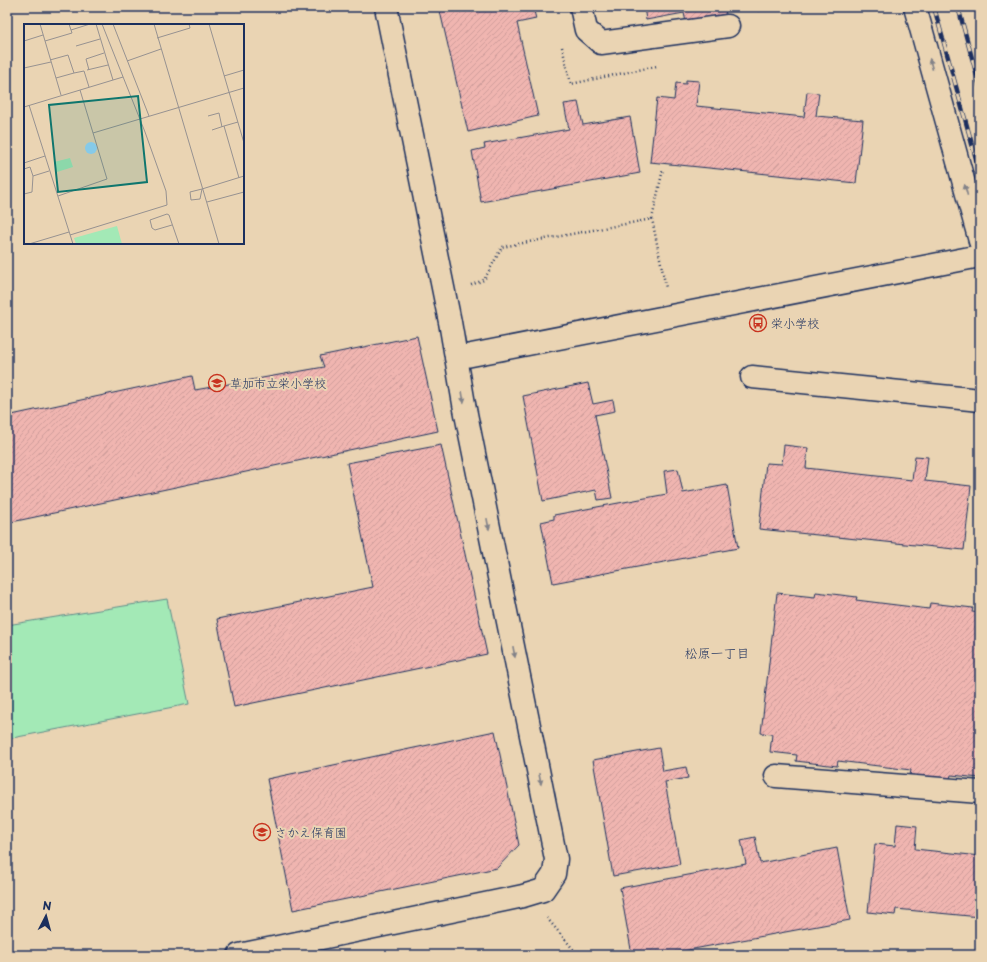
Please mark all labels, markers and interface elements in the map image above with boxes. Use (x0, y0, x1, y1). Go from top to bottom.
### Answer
inset map (24, 24, 244, 244)
one-way arrow (928, 58, 934, 70)
one-way arrow (963, 183, 969, 195)
bus stop icon: 栄小学校 (748, 313, 768, 333)
place label: 栄小学校 (771, 314, 819, 332)
school or university icon: 草加市立栄小学校 (207, 373, 227, 393)
place label: 草加市立栄小学校 (230, 374, 326, 392)
one-way arrow (460, 391, 466, 403)
one-way arrow (486, 518, 492, 530)
district label: 松原一丁目 (684, 643, 750, 662)
one-way arrow (511, 645, 517, 658)
one-way arrow (537, 773, 543, 785)
school or university icon: さかえ保育園 (252, 822, 272, 842)
place label: さかえ保育園 (275, 823, 347, 841)
north arrow (26, 896, 66, 936)
text: N (42, 897, 53, 914)

